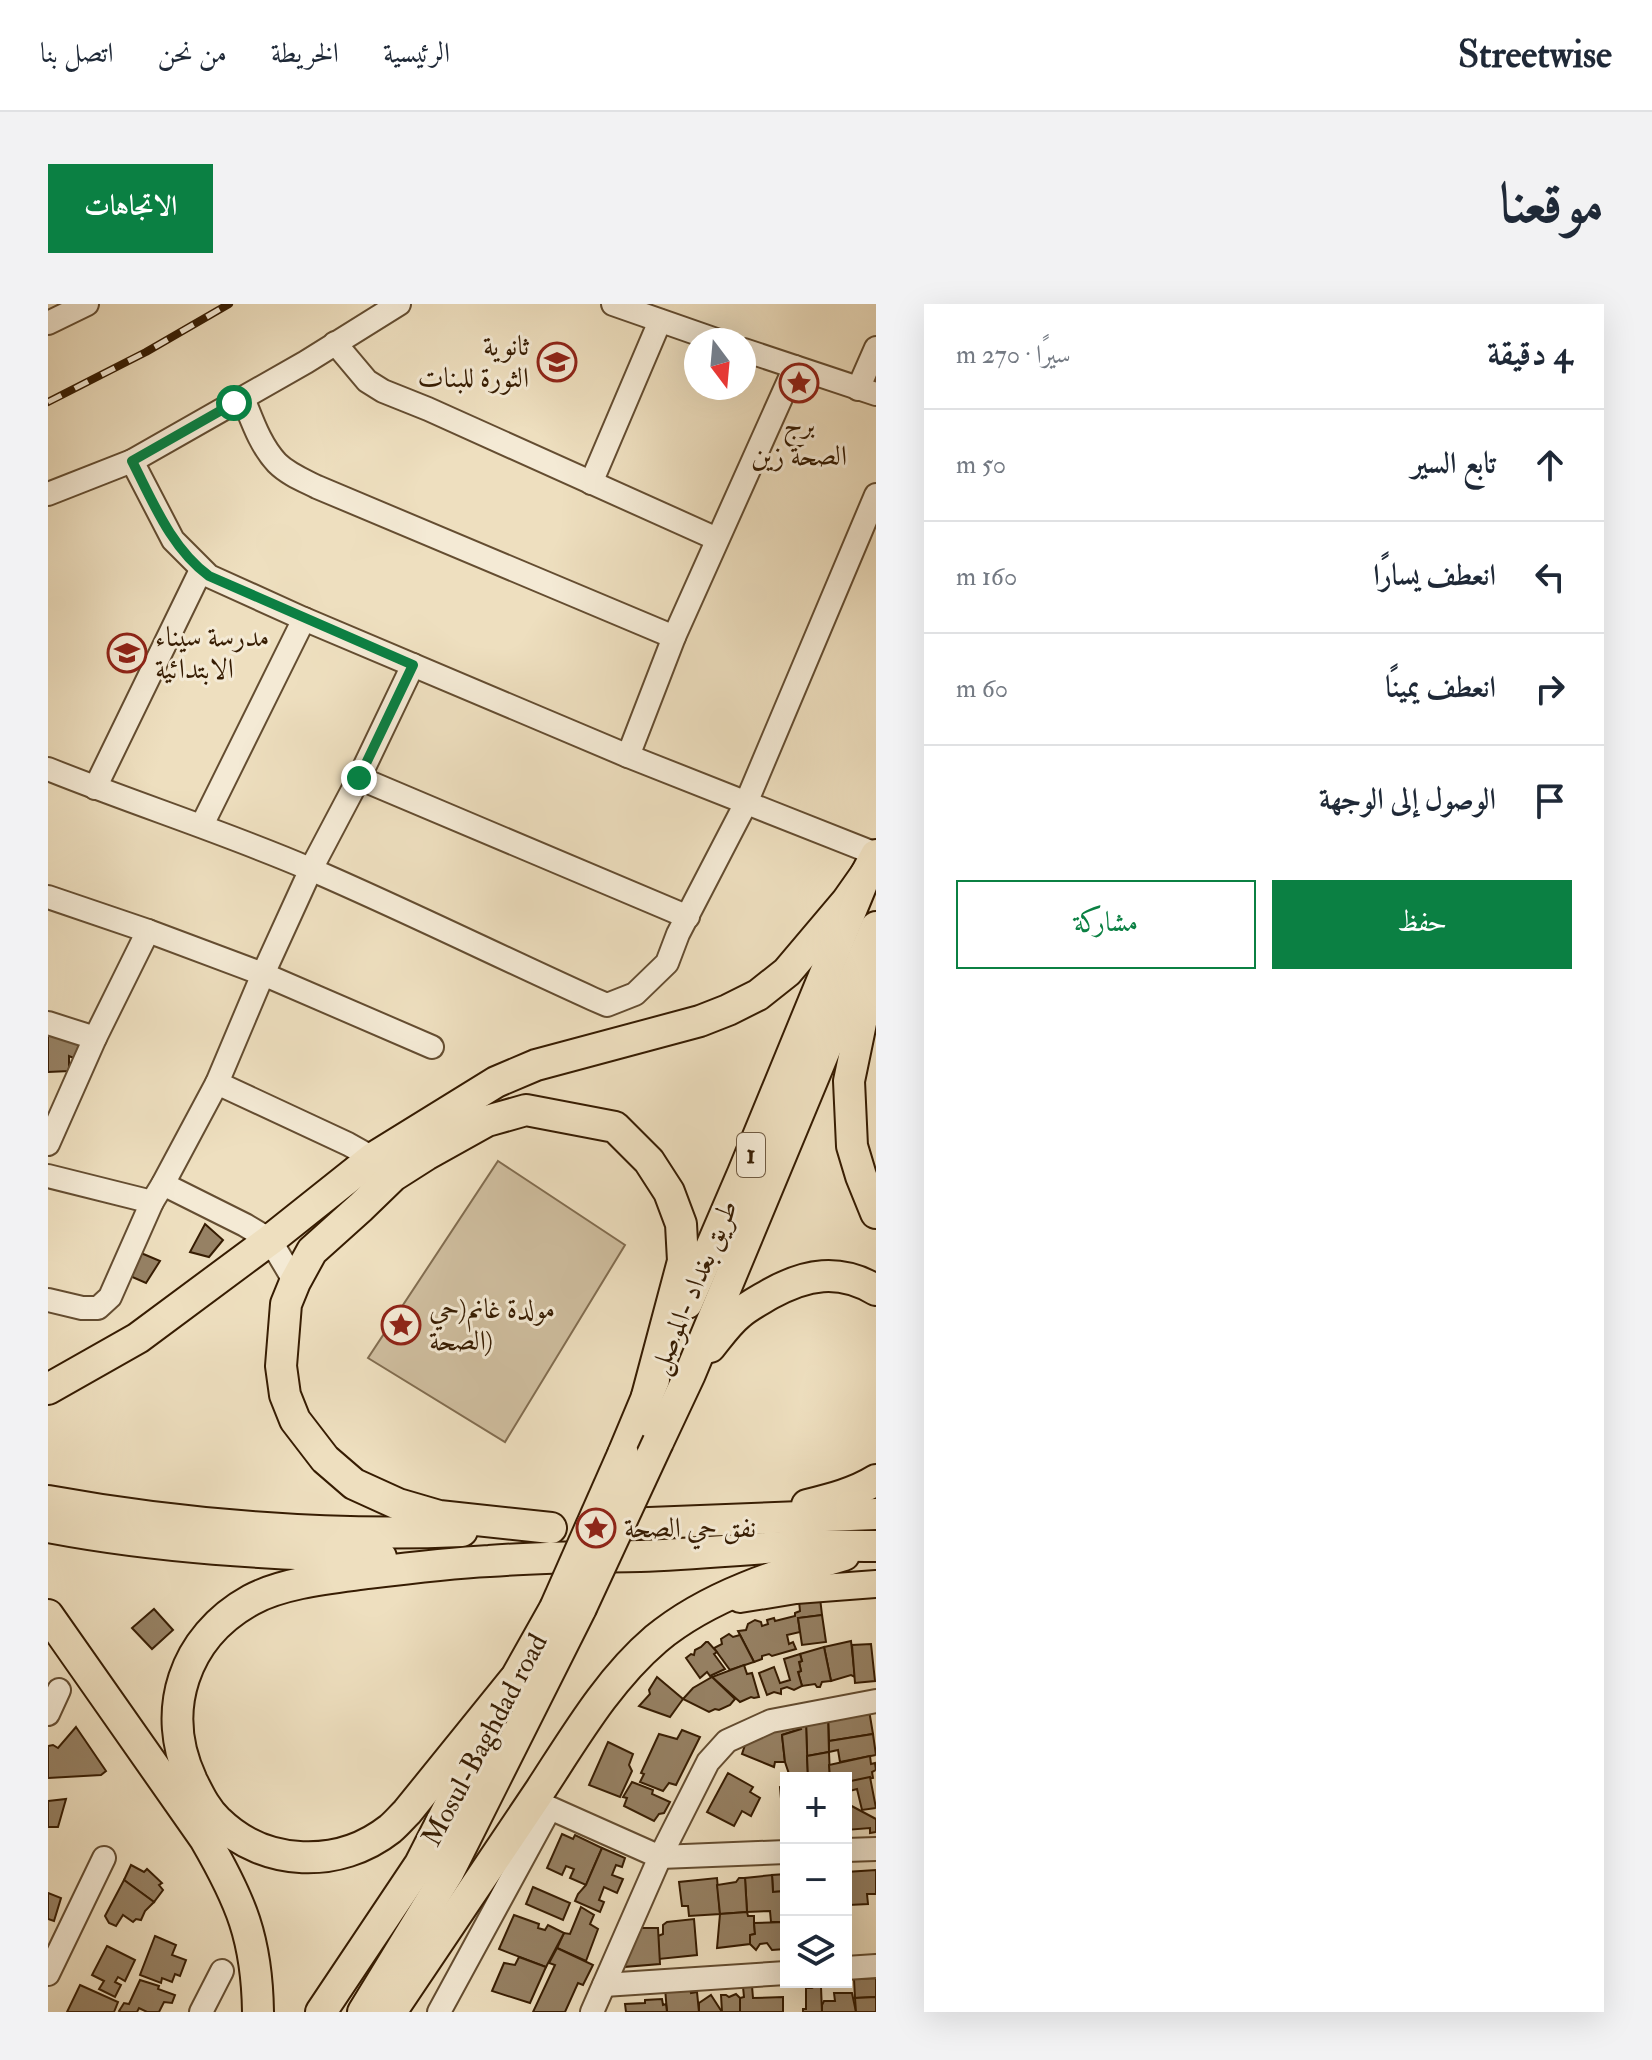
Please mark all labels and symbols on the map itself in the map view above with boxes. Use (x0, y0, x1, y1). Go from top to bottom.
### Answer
north arrow (684, 328, 756, 400)
place label: ثانوية الثورة للبنات (418, 329, 530, 396)
school or university icon: ثانوية الثورة للبنات (536, 341, 578, 383)
place icon: برج الصحة زين (778, 362, 820, 404)
route start (216, 385, 252, 421)
place label: برج الصحة زين (751, 407, 847, 474)
place label: مدرسة سيناء الابتدائية (155, 620, 269, 687)
school or university icon: مدرسة سيناء الابتدائية (106, 632, 148, 674)
route end (341, 760, 377, 796)
road number: 1 (737, 1133, 765, 1177)
street label: طريق بغداد -الموصل (642, 1195, 747, 1380)
place label: مولدة غانم(حي الصحة) (429, 1292, 555, 1359)
place icon: مولدة غانم(حي الصحة) (380, 1304, 422, 1346)
place icon: نفق حي الصحة (575, 1507, 617, 1549)
place label: نفق حي الصحة (624, 1511, 756, 1550)
street label: Mosul-Baghdad road (414, 1628, 556, 1852)

